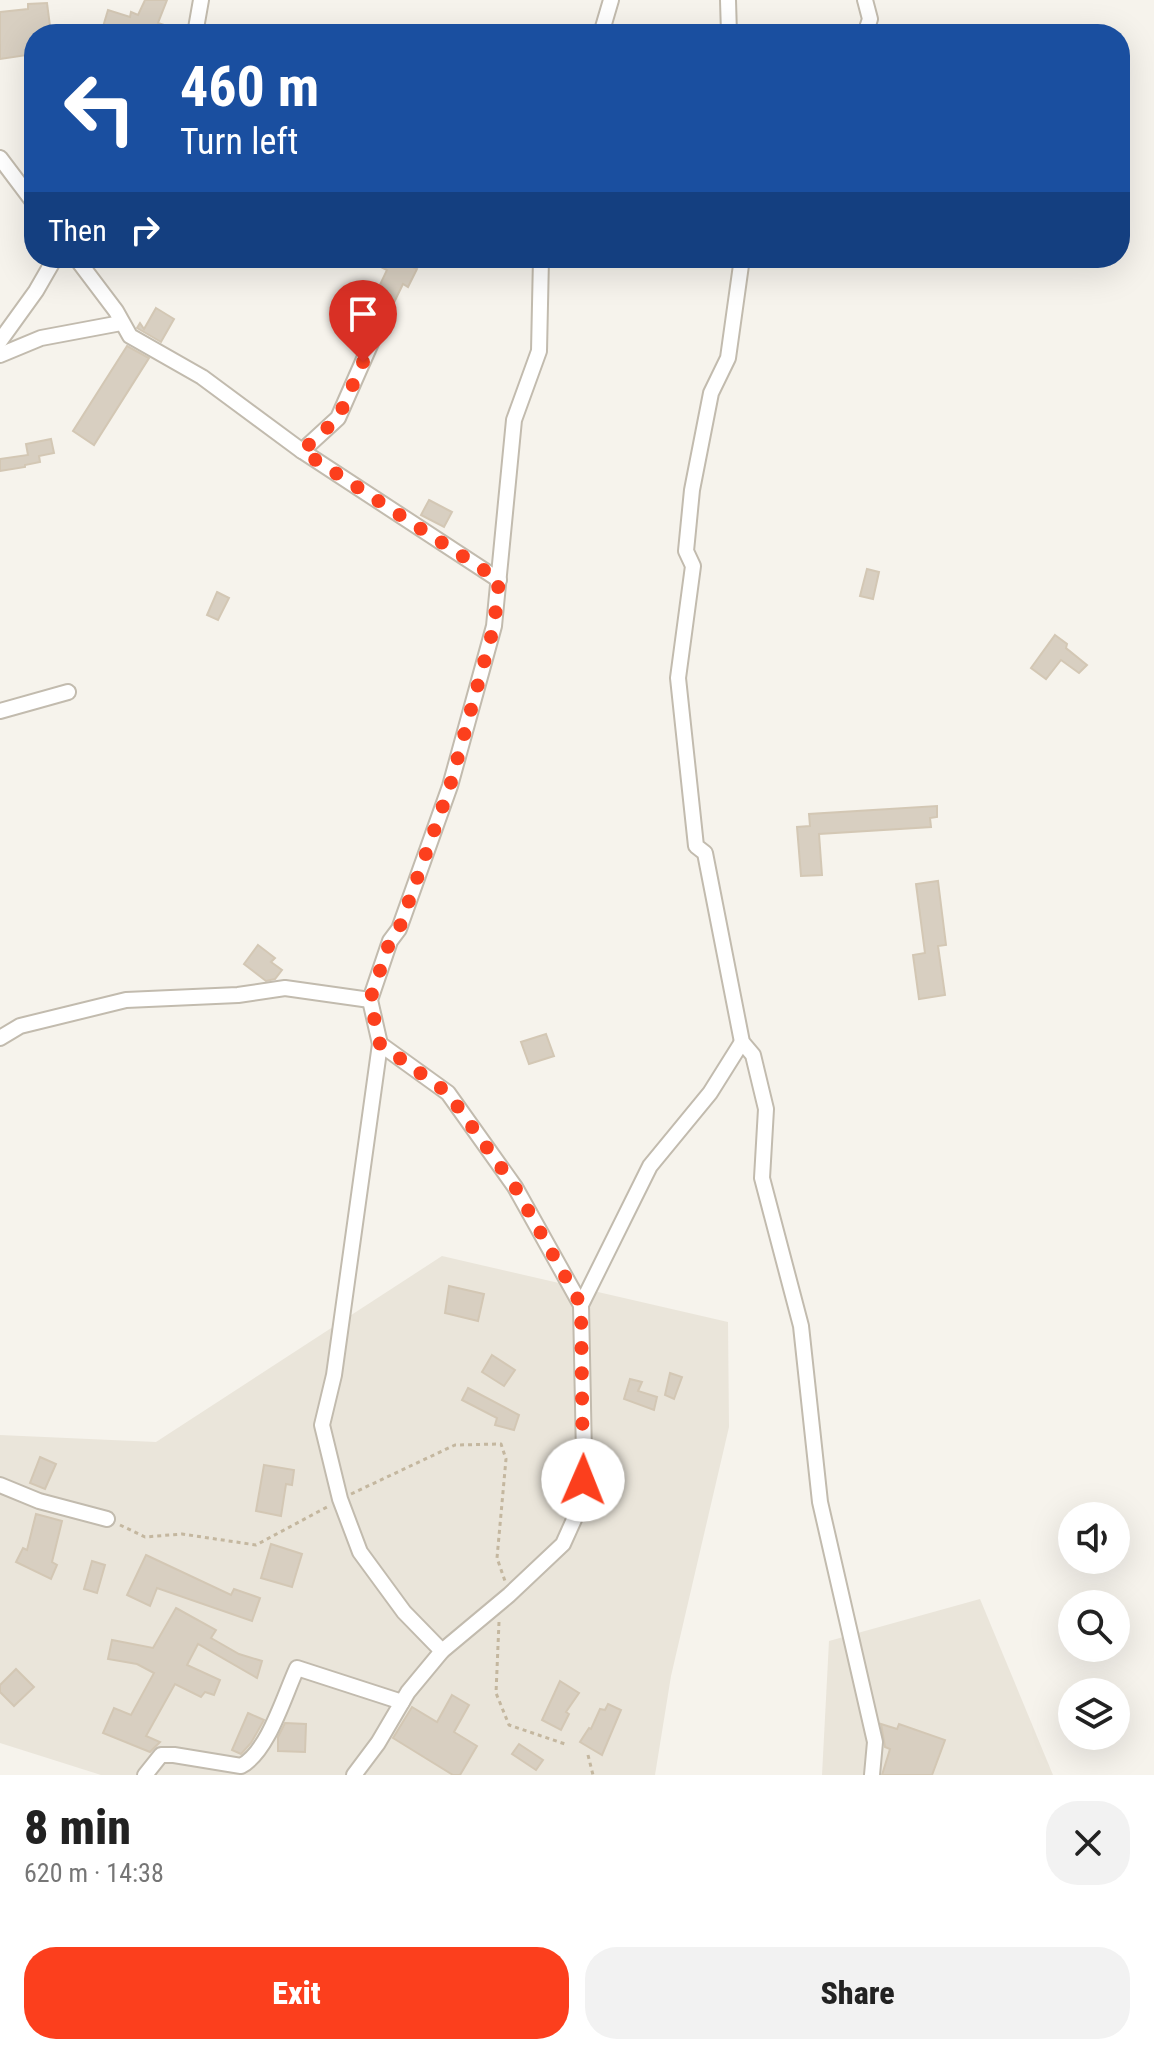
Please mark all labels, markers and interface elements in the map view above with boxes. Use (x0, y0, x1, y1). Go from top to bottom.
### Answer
text: 460 m (180, 54, 319, 120)
icon: left (48, 56, 152, 160)
text: Turn left (180, 121, 298, 163)
icon: right (123, 208, 167, 252)
text: Then (48, 213, 107, 248)
pin (329, 280, 397, 362)
icon: arrive (341, 292, 385, 336)
position arrow (541, 1438, 625, 1522)
map controls (1058, 1502, 1130, 1750)
button: sound (1058, 1502, 1130, 1574)
button: search (1058, 1590, 1130, 1662)
button: layers (1058, 1678, 1130, 1750)
text: 8 min (24, 1799, 131, 1856)
button: close (1046, 1801, 1130, 1885)
text: 620 m · 14:38 (24, 1858, 164, 1888)
button: Exit (24, 1947, 569, 2039)
button: Share (585, 1947, 1130, 2039)

